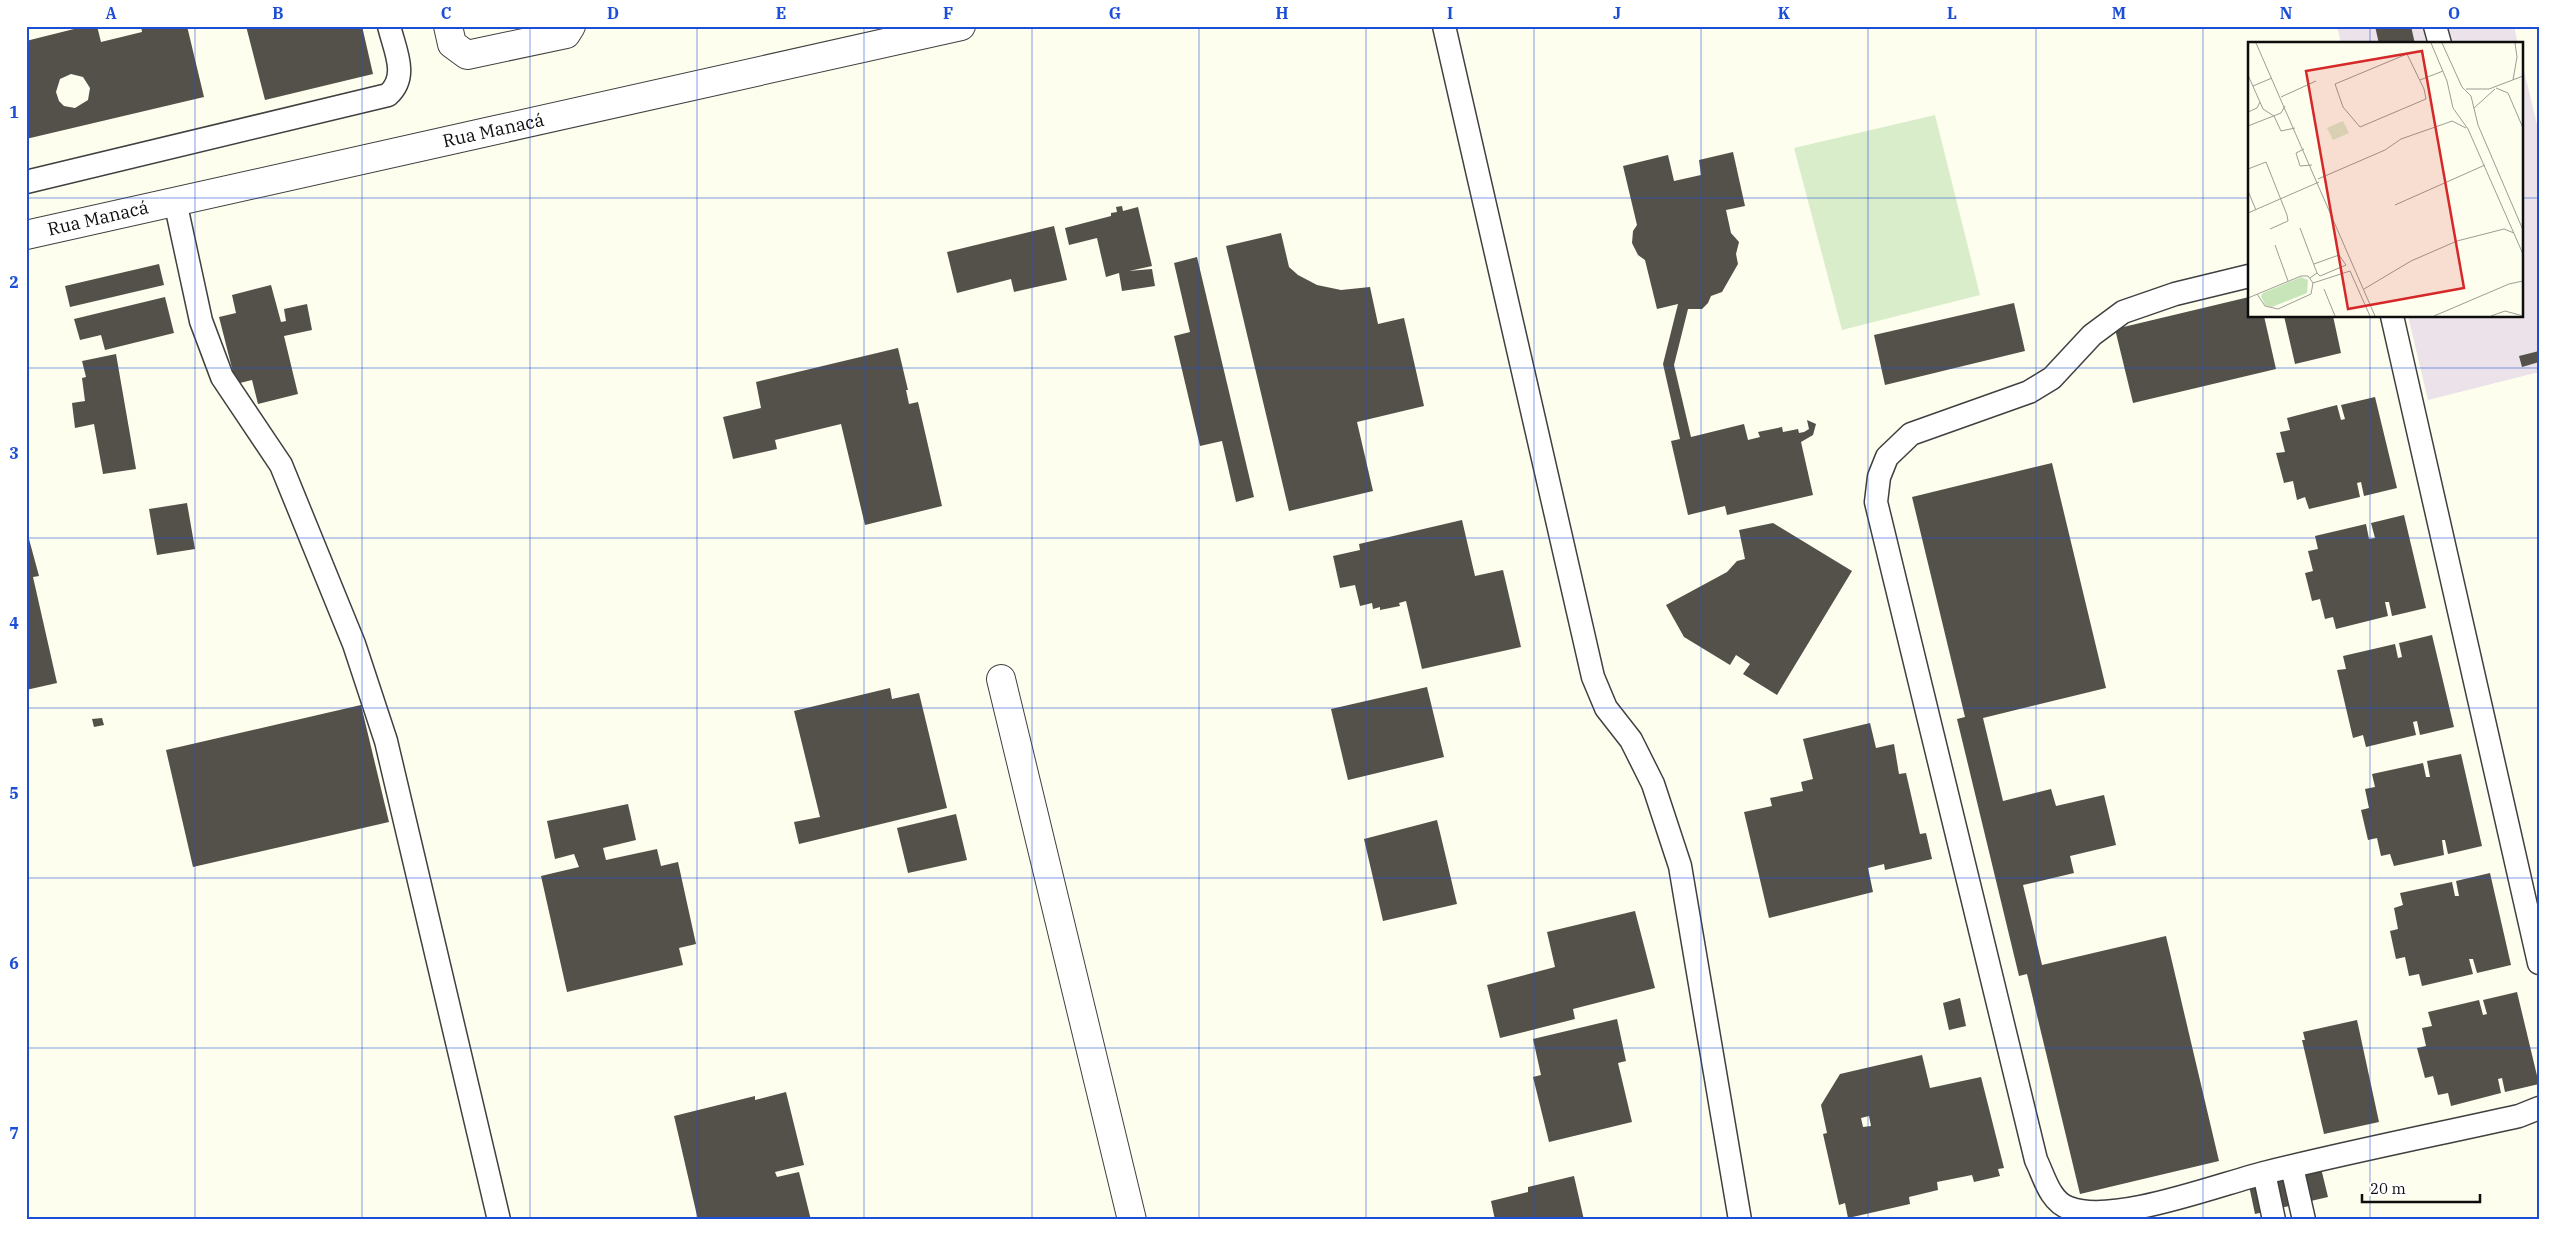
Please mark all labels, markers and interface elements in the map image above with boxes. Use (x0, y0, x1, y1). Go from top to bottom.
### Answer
text: A (105, 3, 117, 23)
text: B (272, 3, 284, 23)
text: C (441, 3, 451, 23)
text: D (607, 3, 619, 23)
text: E (776, 3, 786, 23)
text: F (943, 3, 953, 23)
text: G (1109, 3, 1121, 23)
text: H (1276, 3, 1289, 23)
text: I (1447, 3, 1453, 23)
text: J (1613, 3, 1621, 23)
text: K (1778, 3, 1791, 23)
text: L (1947, 3, 1957, 23)
text: M (2112, 3, 2126, 23)
text: N (2280, 3, 2292, 23)
text: O (2448, 3, 2460, 23)
inset map (2248, 42, 2522, 318)
text: 1 (9, 102, 19, 122)
street label: Rua Manacá (441, 108, 546, 152)
street label: Rua Manacá (45, 195, 151, 241)
text: 2 (9, 272, 19, 292)
text: 3 (9, 443, 19, 463)
text: 4 (9, 613, 19, 633)
text: 5 (9, 783, 19, 803)
text: 6 (9, 953, 19, 973)
text: 7 (9, 1123, 19, 1143)
scale bar (2362, 1171, 2480, 1203)
text: 20 m (2370, 1179, 2406, 1198)

